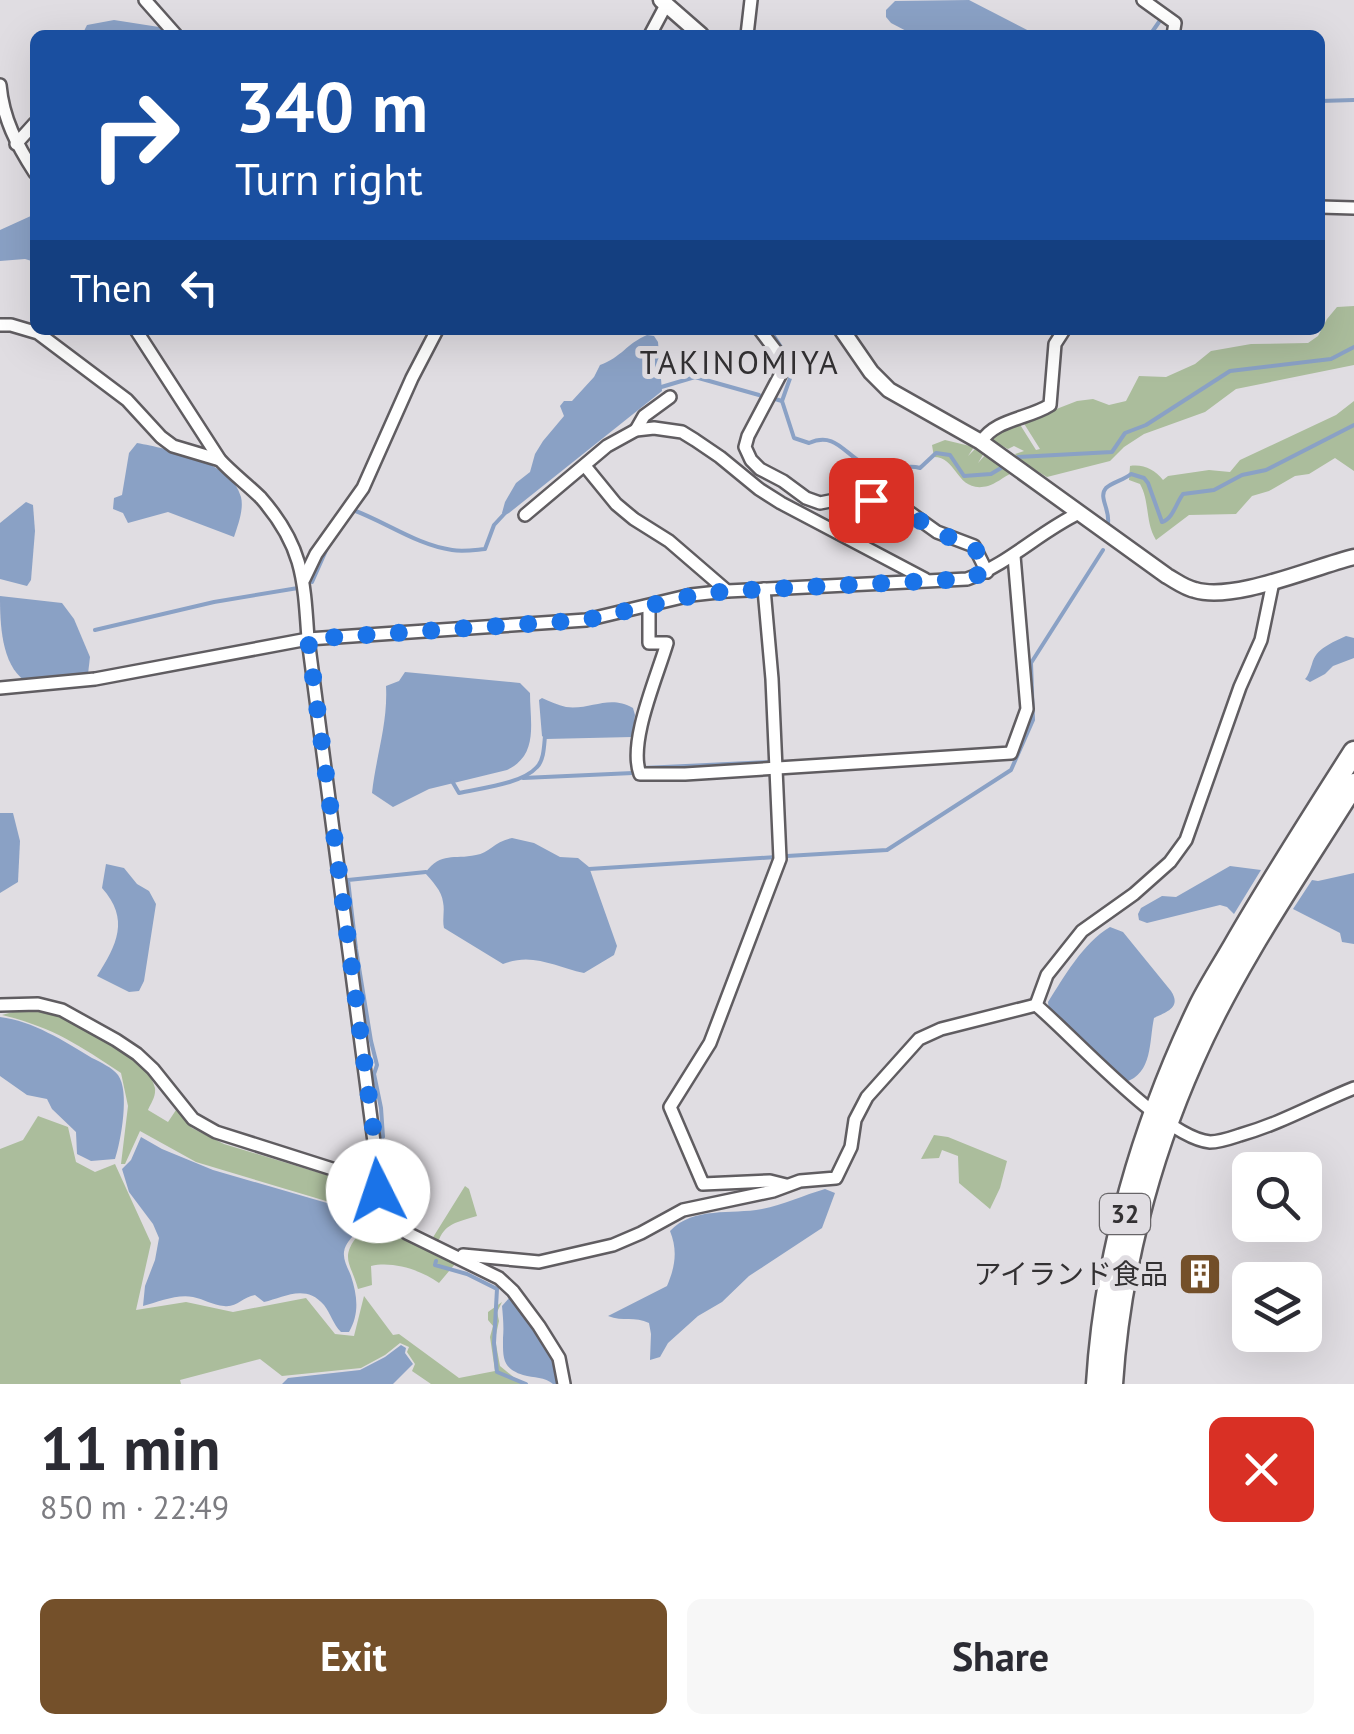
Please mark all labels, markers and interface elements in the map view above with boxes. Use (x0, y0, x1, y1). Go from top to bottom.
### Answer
text: 340 m (235, 61, 428, 151)
icon: right (70, 70, 200, 200)
text: Turn right (235, 149, 423, 207)
icon: left (172, 260, 227, 315)
text: Then (70, 263, 152, 312)
district label: TAKINOMIYA (640, 341, 840, 383)
pin (829, 458, 914, 543)
icon: arrive (844, 473, 899, 528)
position arrow (326, 1139, 430, 1243)
map controls (1232, 1152, 1322, 1352)
button: search (1232, 1152, 1322, 1242)
road number: 32 (1100, 1194, 1150, 1234)
building icon: アイランド食品 (1177, 1251, 1223, 1297)
place label: アイランド食品 (973, 1255, 1168, 1292)
button: layers (1232, 1262, 1322, 1352)
text: 11 min (40, 1409, 220, 1487)
button: close (1209, 1417, 1314, 1522)
text: 850 m · 22:49 (40, 1486, 229, 1528)
button: Exit (40, 1599, 667, 1714)
button: Share (687, 1599, 1314, 1714)

